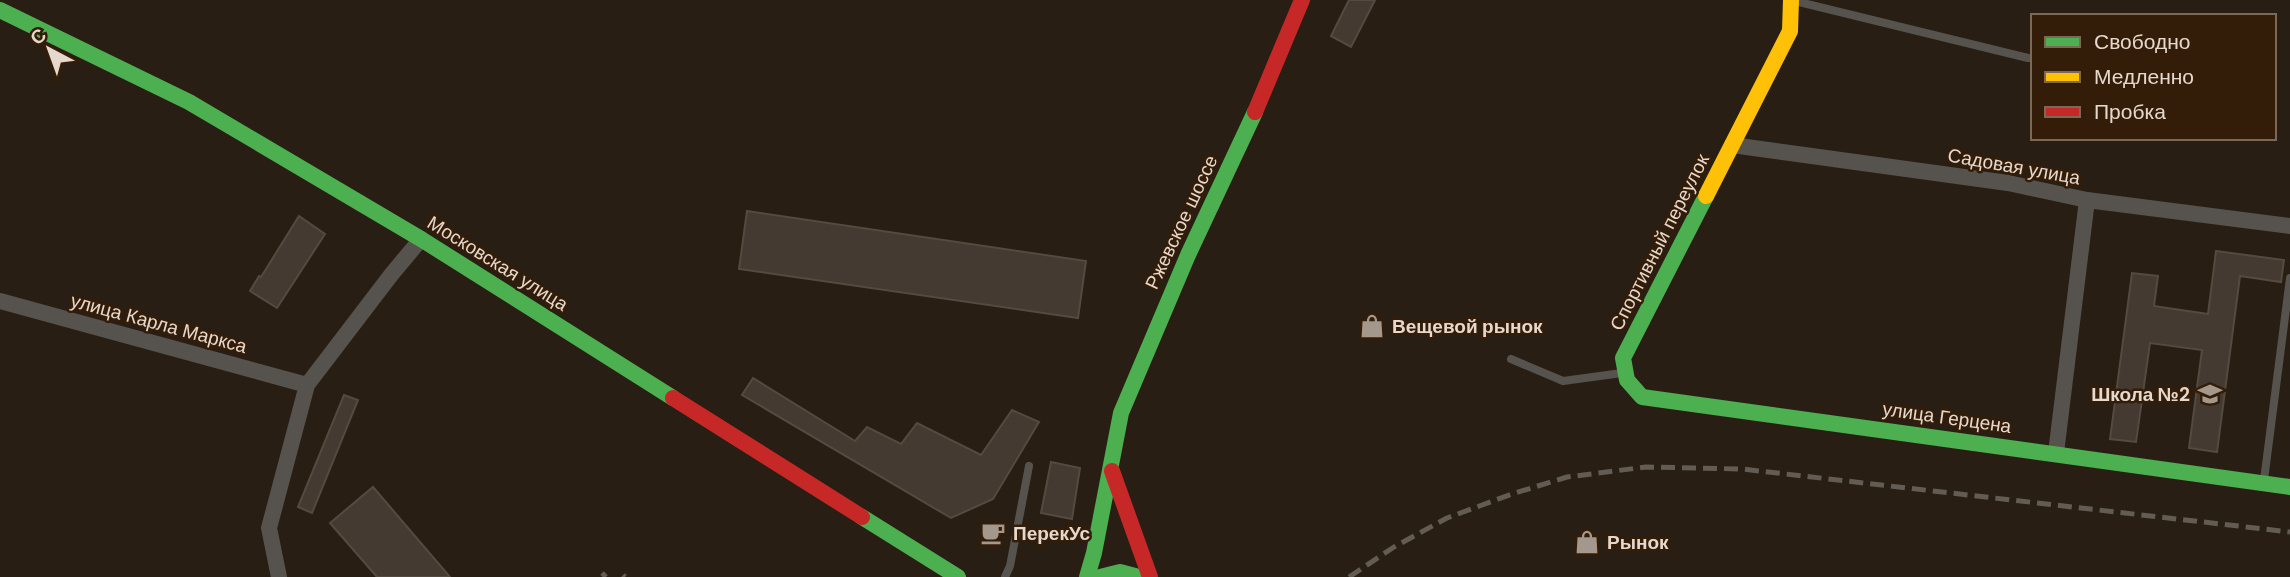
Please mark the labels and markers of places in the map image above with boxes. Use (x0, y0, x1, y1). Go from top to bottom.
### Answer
shop icon: Вещевой рынок (1358, 312, 1386, 340)
place label: Вещевой рынок (1392, 314, 1543, 339)
school or university icon: Школа №2 (2196, 380, 2224, 408)
place label: Школа №2 (2091, 382, 2190, 407)
cafe icon: ПерекУс (979, 519, 1007, 547)
place label: ПерекУс (1013, 521, 1091, 546)
shop icon: Рынок (1573, 528, 1601, 556)
place label: Рынок (1607, 530, 1669, 555)

